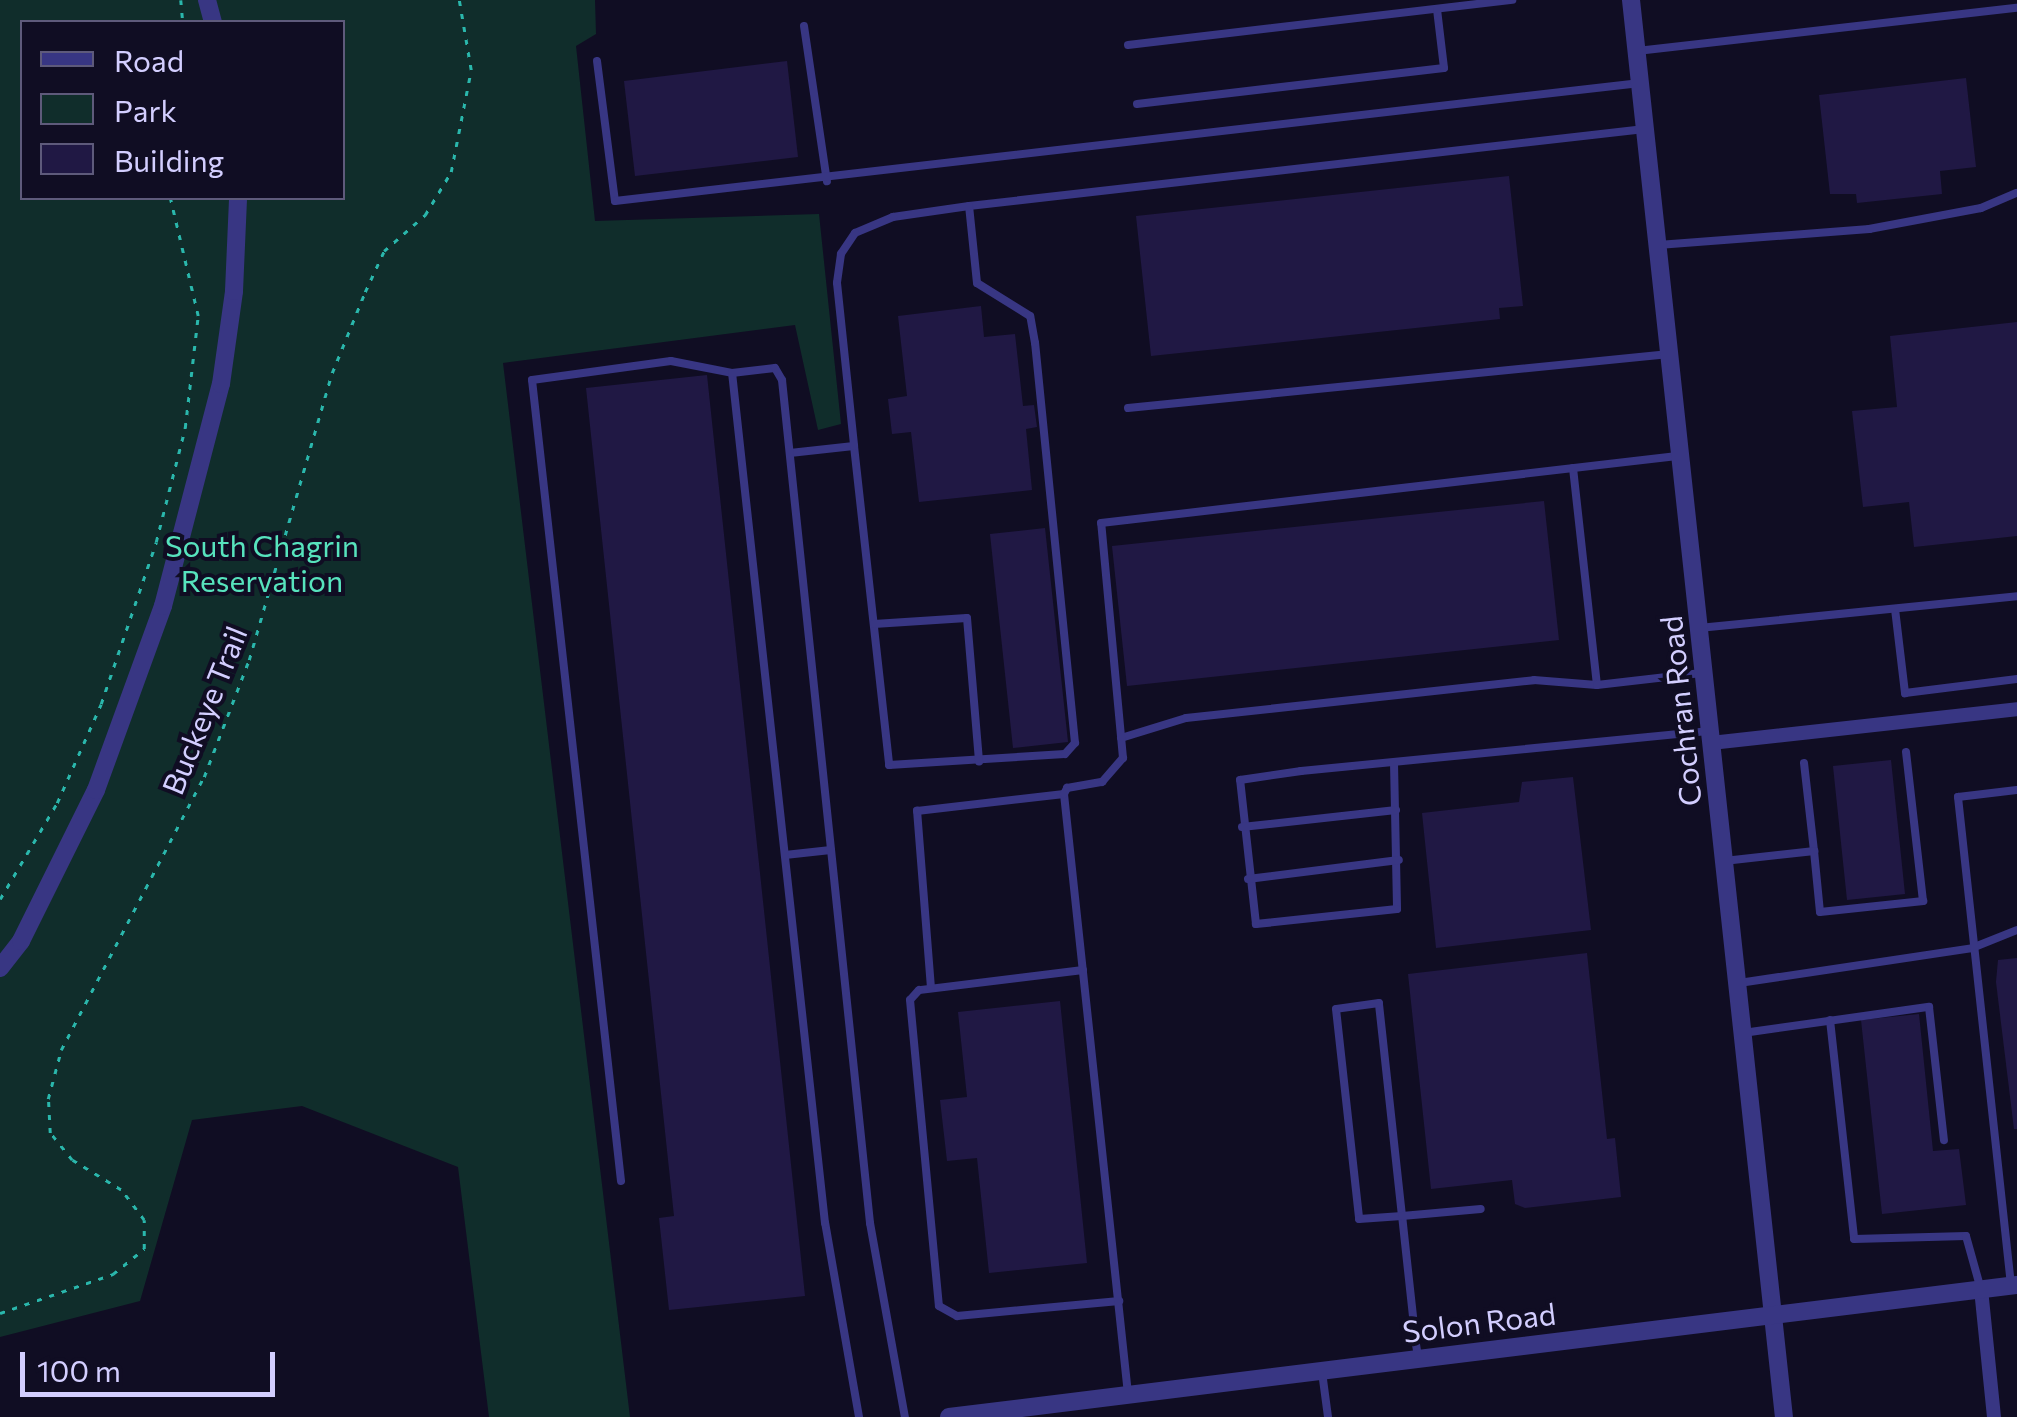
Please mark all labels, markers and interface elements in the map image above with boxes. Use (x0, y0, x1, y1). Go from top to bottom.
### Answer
legend (20, 20, 345, 200)
text: Road (114, 41, 184, 78)
text: Park (114, 91, 177, 128)
text: Building (114, 141, 224, 178)
park label: South Chagrin Reservation (165, 527, 359, 598)
street label: Cochran Road (1652, 614, 1708, 808)
street label: Buckeye Trail (154, 621, 254, 799)
street label: Solon Road (1400, 1295, 1558, 1349)
scale bar (25, 1332, 280, 1394)
text: 100 m (37, 1351, 121, 1388)

